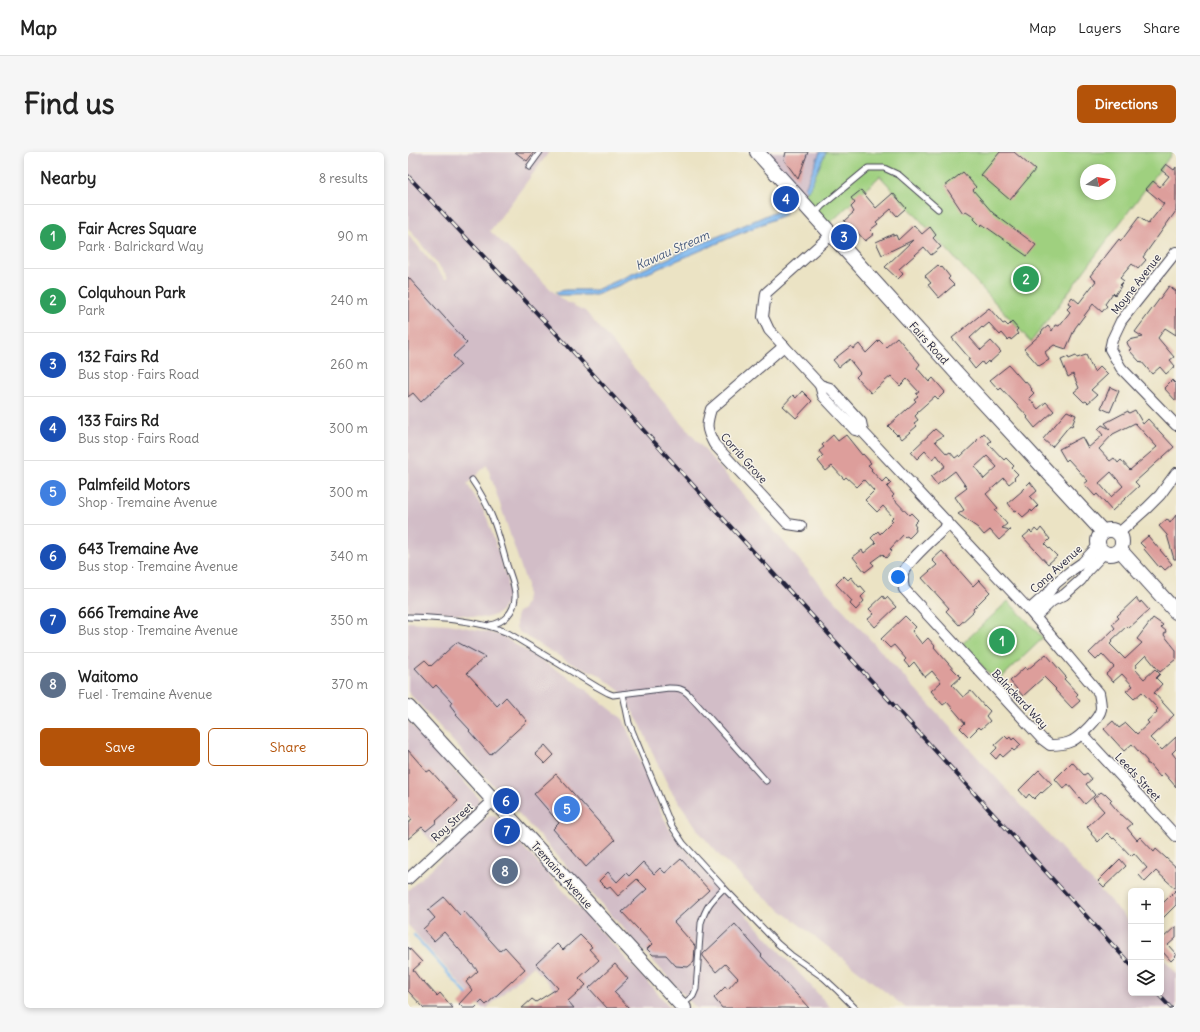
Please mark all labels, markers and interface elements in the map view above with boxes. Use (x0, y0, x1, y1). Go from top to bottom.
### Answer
text: Map (20, 16, 57, 40)
text: Map (1029, 19, 1056, 37)
text: Layers (1078, 19, 1121, 37)
text: Share (1143, 19, 1180, 37)
button: Directions (1077, 85, 1176, 123)
text: Find us (24, 86, 115, 122)
north arrow (1080, 164, 1116, 200)
text: Nearby (40, 167, 96, 189)
text: 8 results (319, 170, 368, 187)
pin: 4 (773, 184, 799, 214)
text: Fair Acres Square (78, 219, 196, 238)
pin: 3 (831, 222, 857, 252)
water label: Kawau Stream (633, 227, 712, 273)
text: 1 (50, 228, 56, 245)
text: 90 m (337, 228, 368, 245)
text: Park · Balrickard Way (78, 238, 204, 255)
street label: Moyne Avenue (1108, 251, 1164, 317)
pin: 2 (1013, 264, 1039, 294)
text: Colquhoun Park (78, 283, 186, 302)
text: 2 (49, 292, 57, 309)
text: 240 m (331, 292, 368, 309)
text: Park (78, 302, 105, 319)
street label: Fairs Road (906, 319, 952, 368)
text: 132 Fairs Rd (78, 347, 159, 366)
text: 3 (49, 356, 57, 373)
text: 260 m (330, 356, 368, 373)
text: Bus stop · Fairs Road (78, 366, 199, 383)
text: 133 Fairs Rd (78, 411, 159, 430)
text: 4 (49, 420, 57, 437)
text: 300 m (329, 420, 368, 437)
text: Bus stop · Fairs Road (78, 430, 199, 447)
street label: Corrib Grove (718, 430, 770, 486)
text: Palmfeild Motors (78, 475, 190, 494)
text: 5 (49, 484, 57, 501)
text: 300 m (329, 484, 368, 501)
text: Shop · Tremaine Avenue (78, 494, 217, 511)
text: 643 Tremaine Ave (78, 539, 198, 558)
street label: Cong Avenue (1027, 542, 1085, 596)
text: 6 (49, 548, 57, 565)
text: 340 m (330, 548, 368, 565)
text: Bus stop · Tremaine Avenue (78, 558, 238, 575)
your location (888, 567, 908, 587)
text: 666 Tremaine Ave (78, 603, 198, 622)
text: 7 (50, 612, 56, 629)
text: 350 m (330, 612, 368, 629)
text: Bus stop · Tremaine Avenue (78, 622, 238, 639)
pin: 1 (989, 626, 1015, 656)
street label: Balrickard Way (989, 666, 1051, 732)
text: Waitomo (78, 667, 138, 686)
text: 8 (49, 676, 57, 693)
text: 370 m (331, 676, 368, 693)
text: Fuel · Tremaine Avenue (78, 686, 212, 703)
button: Save (40, 728, 200, 766)
button: Share (208, 728, 368, 766)
street label: Leeds Street (1112, 750, 1164, 804)
pin: 6 (493, 786, 519, 816)
pin: 5 (554, 794, 580, 824)
street label: Roy Street (428, 799, 476, 844)
pin: 7 (494, 816, 520, 846)
street label: Tremaine Avenue (528, 839, 596, 911)
pin: 8 (492, 856, 518, 886)
map controls (1128, 888, 1164, 996)
button: + (1128, 888, 1164, 924)
button: − (1128, 924, 1164, 960)
button: layers (1128, 960, 1164, 996)

